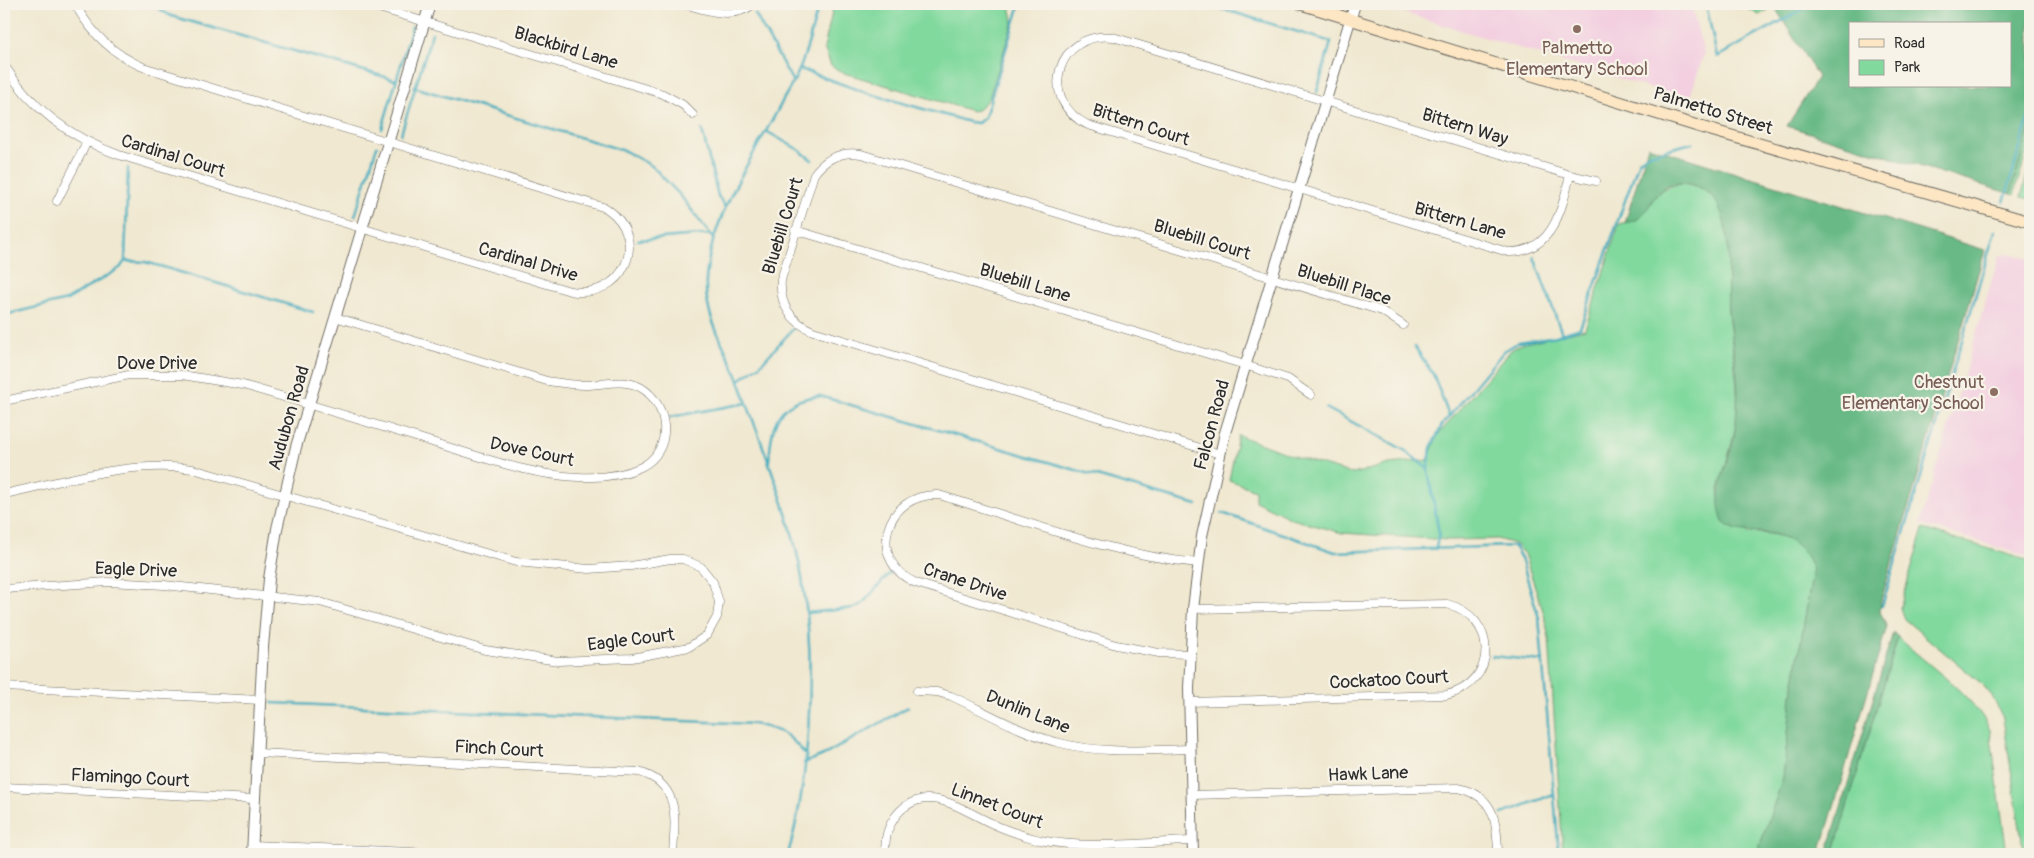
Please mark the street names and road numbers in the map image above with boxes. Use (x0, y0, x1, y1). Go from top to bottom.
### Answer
street label: Blackbird Lane (511, 21, 621, 75)
street label: Palmetto Street (1651, 82, 1776, 140)
street label: Bittern Court (1090, 98, 1193, 152)
street label: Bittern Way (1419, 103, 1511, 151)
street label: Cardinal Court (118, 129, 229, 183)
street label: Bluebill Court (757, 174, 809, 277)
street label: Bittern Lane (1411, 197, 1509, 245)
street label: Bluebill Court (1151, 214, 1254, 266)
street label: Cardinal Drive (476, 237, 581, 287)
street label: Bluebill Lane (977, 258, 1073, 308)
street label: Bluebill Place (1294, 259, 1394, 311)
street label: Dove Drive (117, 352, 197, 375)
street label: Audubon Road (263, 363, 315, 473)
street label: Falcon Road (1189, 377, 1235, 473)
street label: Dove Court (488, 432, 577, 472)
street label: Eagle Drive (94, 557, 178, 583)
street label: Crane Drive (920, 558, 1010, 606)
street label: Eagle Court (586, 623, 676, 657)
street label: Cockatoo Court (1329, 665, 1450, 695)
street label: Dunlin Lane (983, 685, 1074, 739)
street label: Finch Court (454, 735, 545, 763)
street label: Hawk Lane (1327, 761, 1409, 787)
street label: Flamingo Court (70, 763, 191, 793)
street label: Linnet Court (948, 778, 1047, 834)

